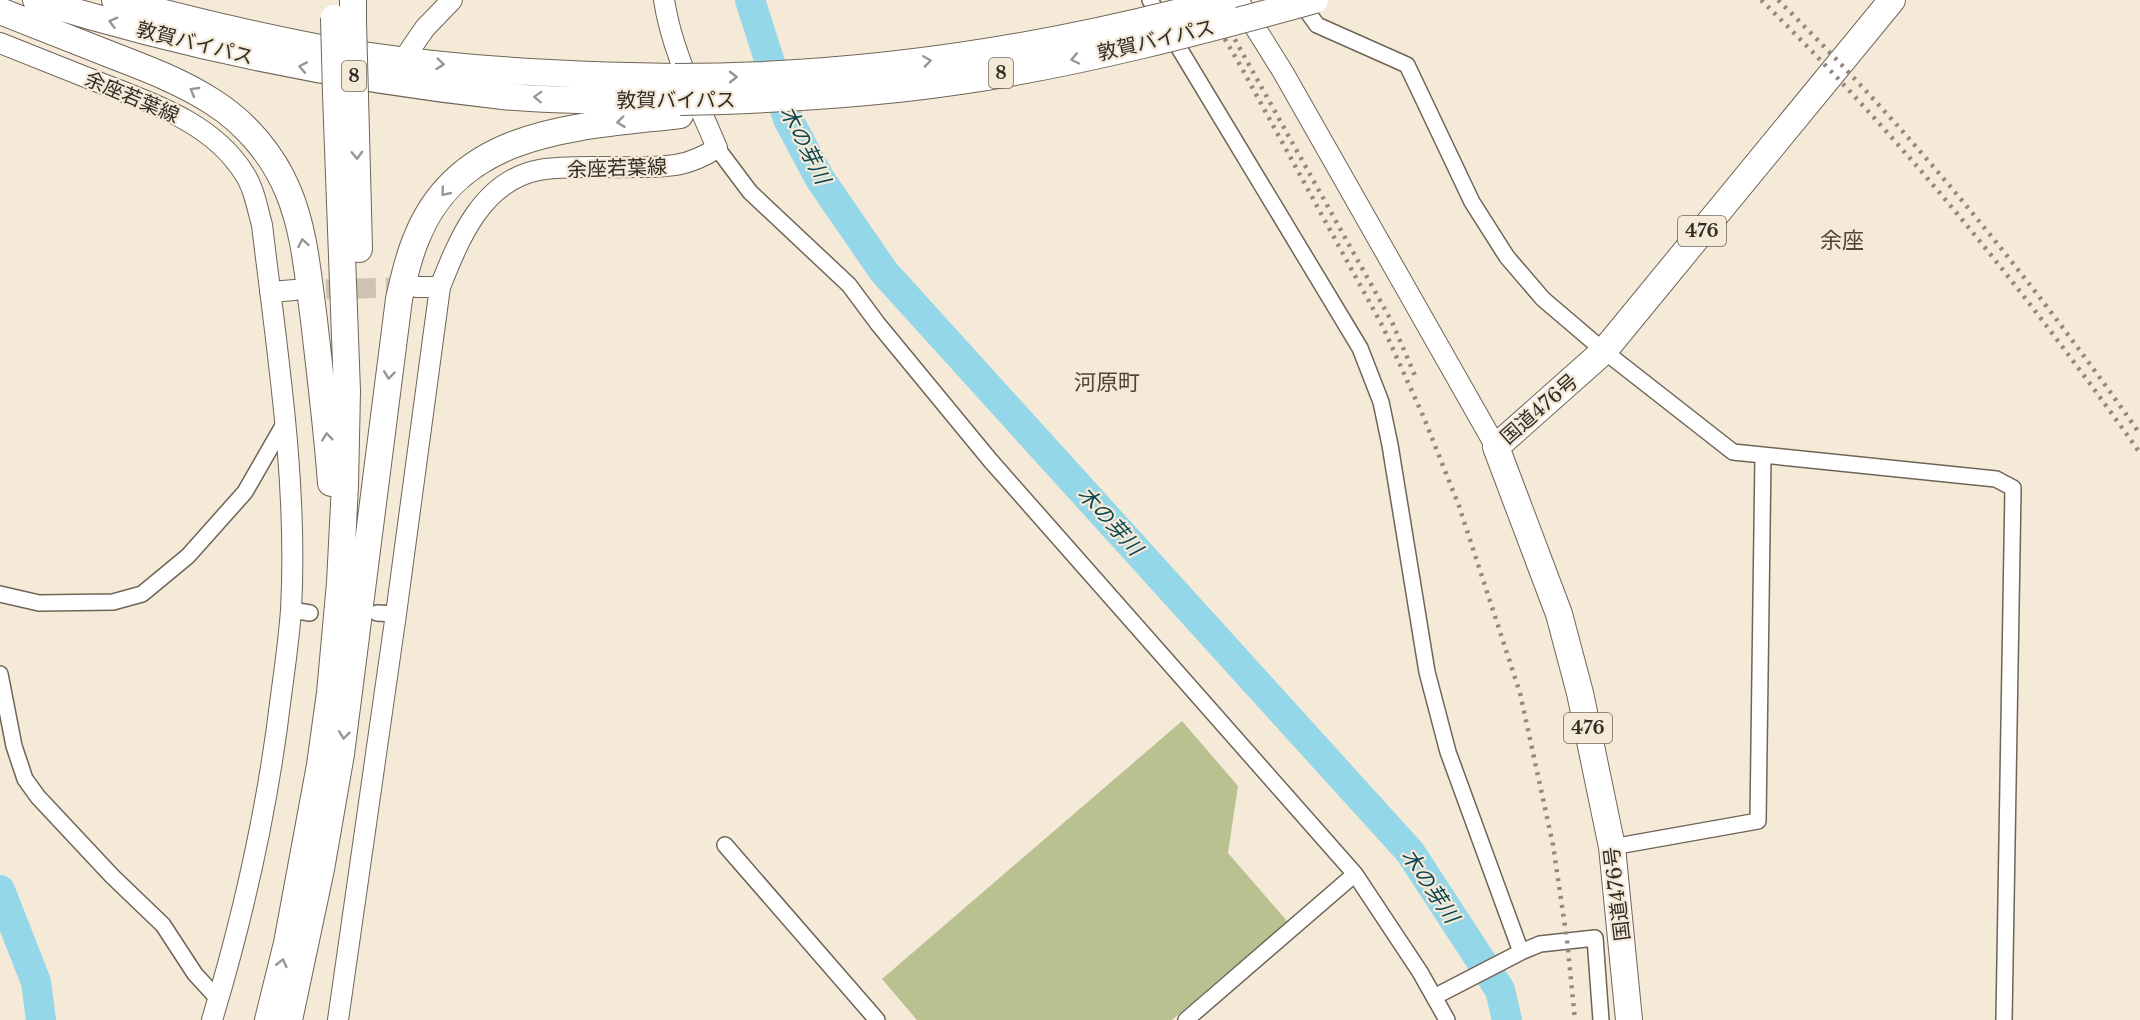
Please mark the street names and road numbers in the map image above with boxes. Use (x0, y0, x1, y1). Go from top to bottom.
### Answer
street label: 敦賀バイパス (1095, 15, 1217, 65)
street label: 敦賀バイパス (134, 17, 256, 69)
road number: 8 (989, 58, 1013, 88)
road number: 8 (342, 61, 366, 91)
street label: 余座若葉線 (81, 66, 183, 128)
street label: 敦賀バイパス (616, 88, 736, 112)
street label: 余座若葉線 (567, 154, 667, 182)
road number: 476 (1678, 216, 1726, 246)
street label: 国道476号 (1495, 369, 1583, 449)
road number: 476 (1564, 713, 1612, 743)
street label: 国道476号 (1599, 846, 1635, 942)

